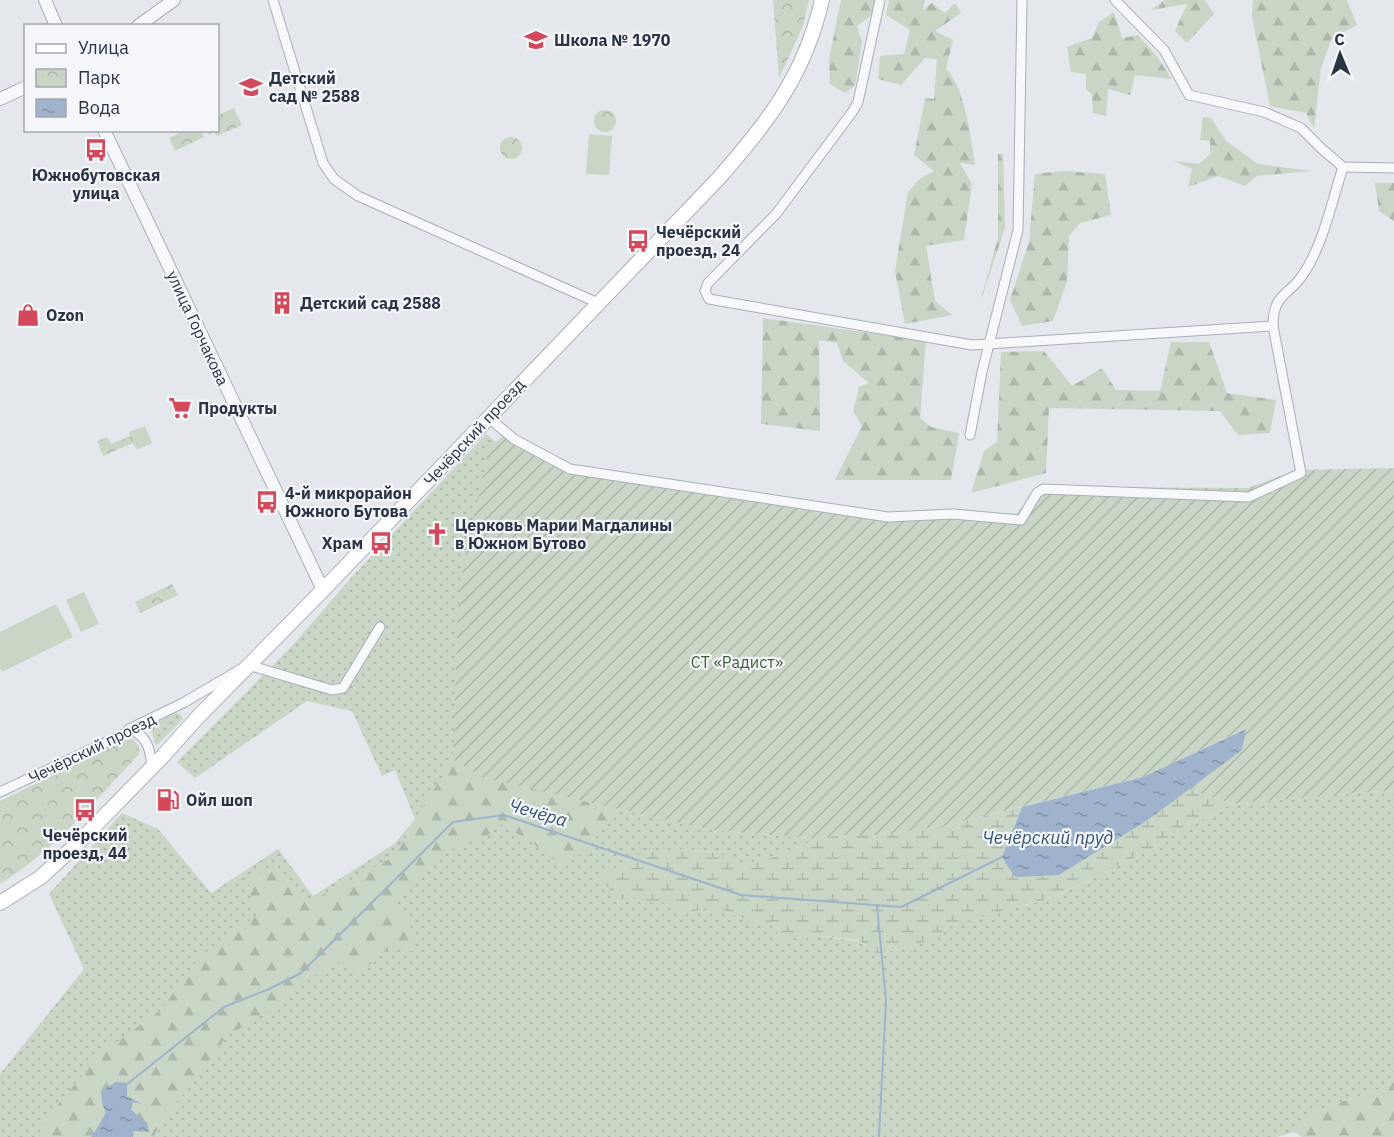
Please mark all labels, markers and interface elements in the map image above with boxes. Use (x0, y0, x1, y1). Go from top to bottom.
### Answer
legend (24, 24, 219, 132)
north arrow (1310, 24, 1370, 84)
school or university icon: Школа № 1970 (523, 27, 549, 53)
text: С (1334, 29, 1345, 49)
place label: Школа № 1970 (554, 30, 671, 50)
text: Улица (78, 36, 129, 59)
text: Парк (78, 66, 121, 89)
place label: Детский сад № 2588 (269, 68, 360, 106)
school or university icon: Детский сад № 2588 (238, 74, 264, 100)
text: Вода (78, 96, 121, 119)
bus stop icon: Южнобутовская улица (83, 137, 109, 163)
place label: Южнобутовская улица (32, 165, 160, 203)
place label: Чечёрский проезд, 24 (656, 222, 741, 260)
bus stop icon: Чечёрский проезд, 24 (625, 228, 651, 254)
street label: улица Горчакова (163, 267, 234, 389)
building icon: Детский сад 2588 (269, 290, 295, 316)
place label: Детский сад 2588 (300, 293, 441, 313)
shop icon: Ozon (15, 302, 41, 328)
place label: Ozon (46, 305, 84, 325)
street label: Чечёрский проезд (419, 374, 529, 490)
supermarket icon: Продукты (167, 395, 193, 421)
place label: Продукты (198, 398, 277, 418)
place label: 4-й микрорайон Южного Бутова (285, 483, 412, 521)
bus stop icon: 4-й микрорайон Южного Бутова (254, 489, 280, 515)
place label: Церковь Марии Магдалины в Южном Бутово (455, 515, 672, 553)
church icon: Церковь Марии Магдалины в Южном Бутово (424, 521, 450, 547)
bus stop icon: Храм (368, 530, 394, 556)
place label: Храм (322, 533, 363, 553)
park label: СТ «Радист» (691, 652, 783, 672)
street label: Чечёрский проезд (25, 708, 159, 787)
fuel station icon: Ойл шоп (155, 787, 181, 813)
place label: Ойл шоп (186, 790, 253, 810)
water label: Чечёра (506, 793, 570, 832)
bus stop icon: Чечёрский проезд, 44 (72, 797, 98, 823)
place label: Чечёрский проезд, 44 (42, 825, 128, 863)
water label: Чечёрский пруд (983, 826, 1113, 849)

